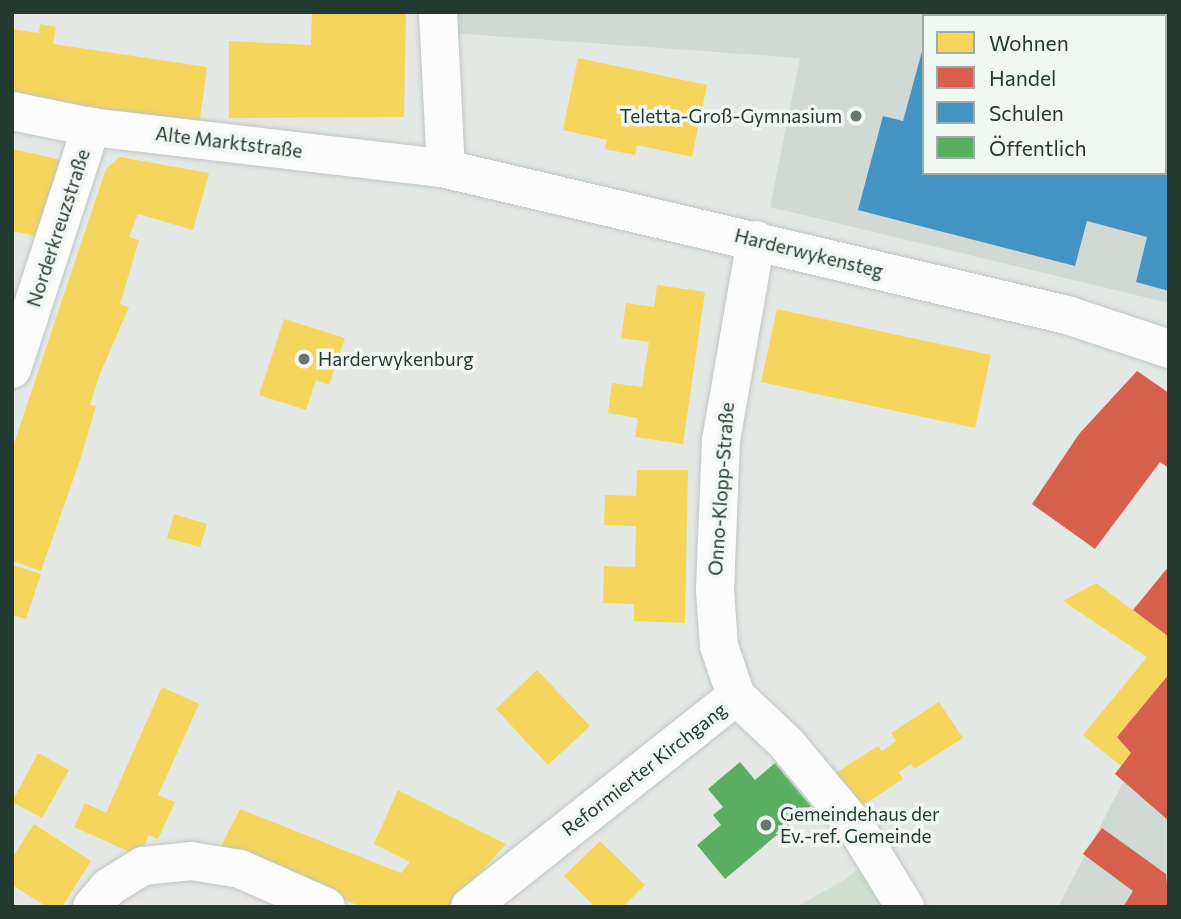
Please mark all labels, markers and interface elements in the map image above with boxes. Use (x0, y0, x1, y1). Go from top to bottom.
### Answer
legend (922, 14, 1167, 175)
text: Wohnen (989, 30, 1069, 55)
text: Handel (989, 65, 1056, 90)
text: Schulen (989, 100, 1064, 125)
place label: Teletta-Groß-Gymnasium (620, 105, 842, 127)
marker: Teletta-Groß-Gymnasium (848, 108, 864, 124)
street label: Alte Marktstraße (154, 122, 304, 162)
text: Öffentlich (989, 135, 1087, 160)
street label: Norderkreuzstraße (22, 146, 94, 310)
street label: Harderwykensteg (732, 224, 886, 282)
place label: Harderwykenburg (318, 348, 474, 370)
marker: Harderwykenburg (296, 351, 312, 367)
street label: Onno-Klopp-Straße (704, 402, 738, 576)
street label: Reformierter Kirchgang (557, 698, 731, 840)
place label: Gemeindehaus der Ev.-ref. Gemeinde (780, 803, 940, 847)
marker: Gemeindehaus der Ev.-ref. Gemeinde (758, 817, 774, 833)

